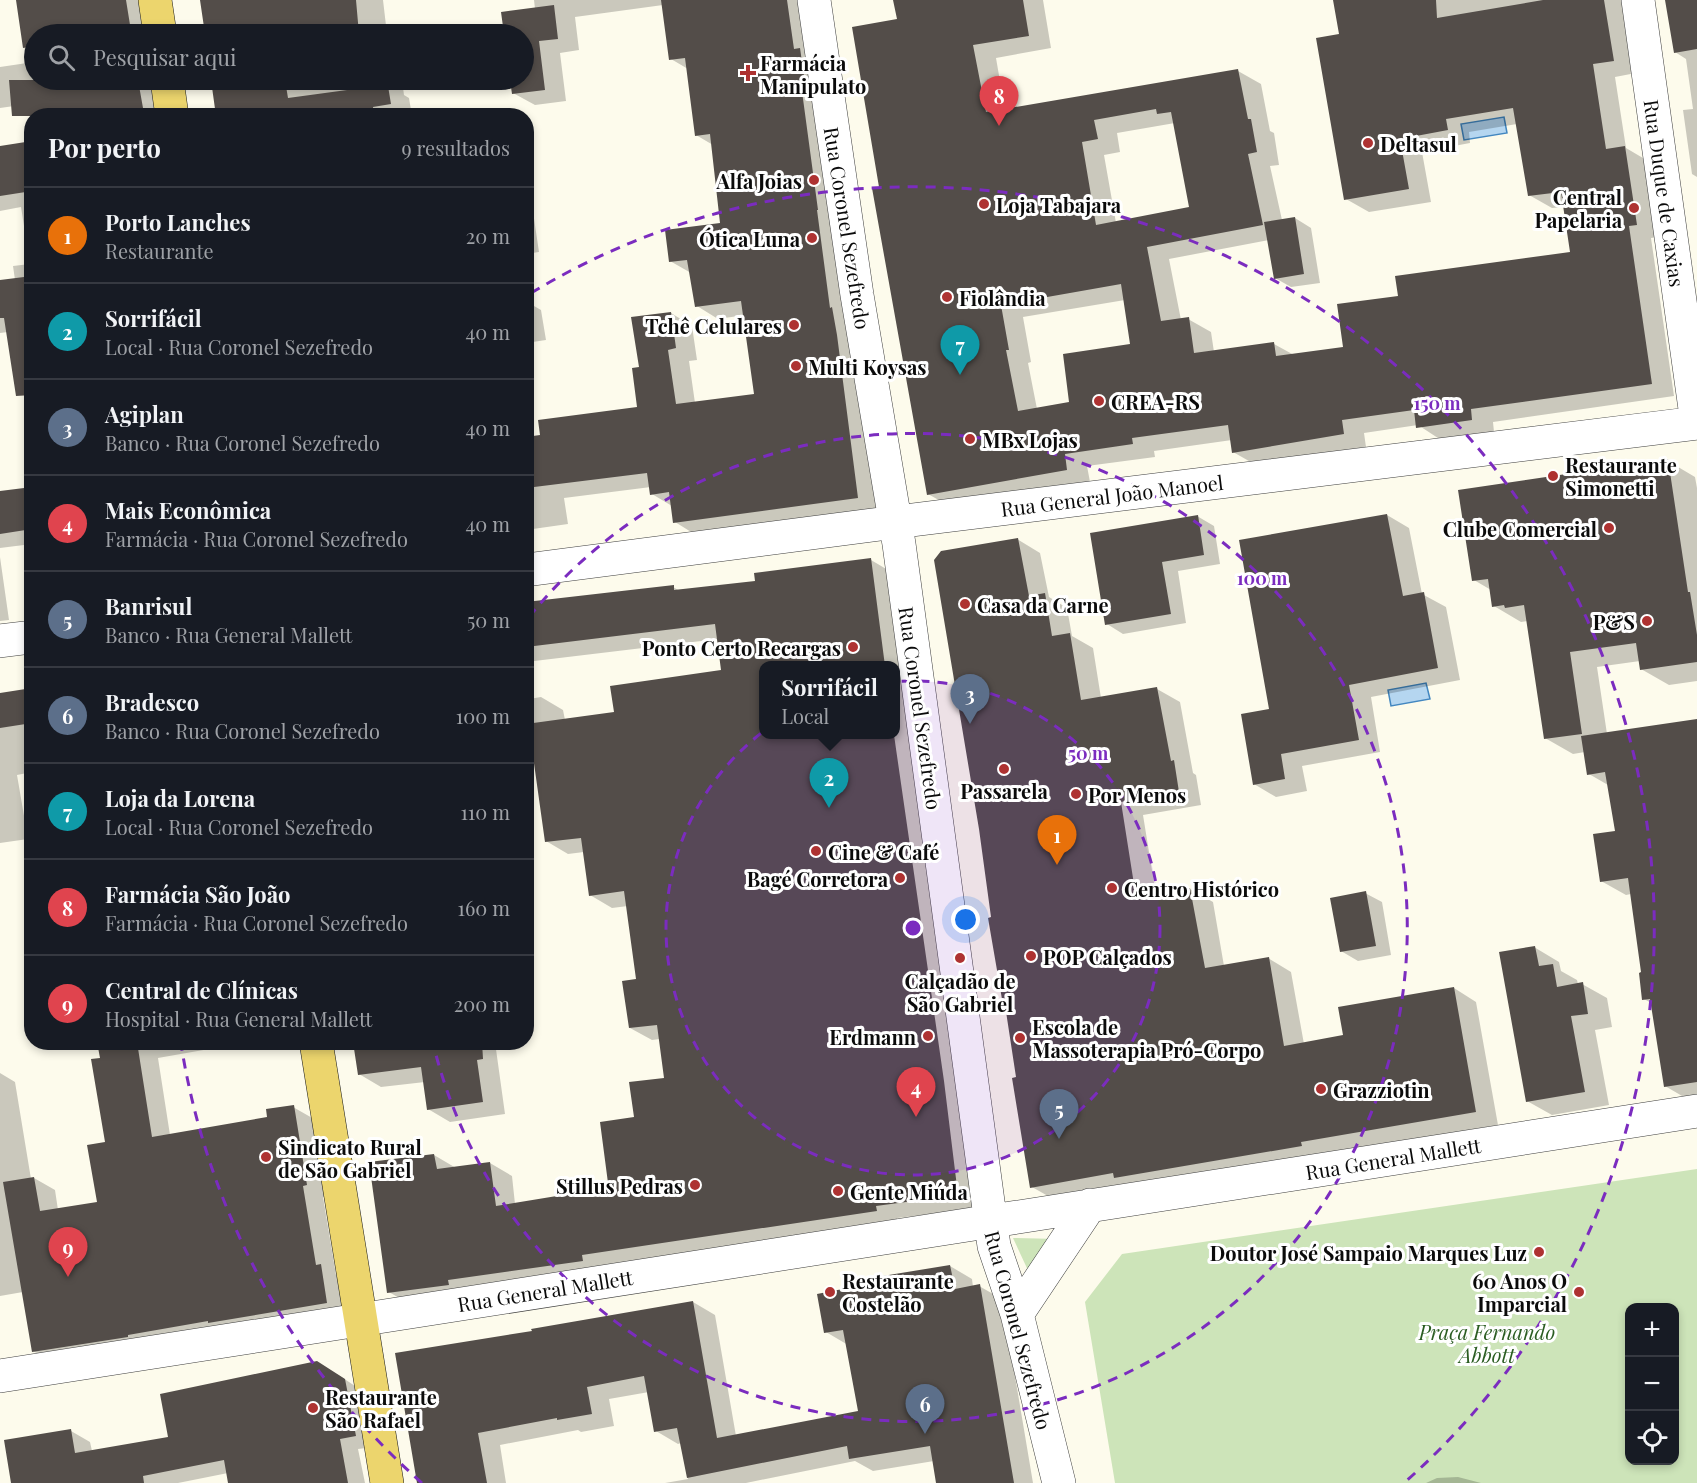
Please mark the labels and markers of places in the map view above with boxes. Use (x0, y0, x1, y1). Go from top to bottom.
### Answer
place label: Farmácia Manipulato (760, 49, 866, 99)
marker: Farmácia Manipulato (741, 66, 755, 80)
pin: 8 (980, 76, 1018, 126)
place label: Deltasul (1380, 130, 1457, 157)
marker: Deltasul (1361, 136, 1375, 150)
place label: Alfa Joias (715, 167, 802, 194)
marker: Alfa Joias (807, 173, 821, 187)
place label: Central Papelaria (1534, 183, 1623, 233)
place label: Loja Tabajara (996, 191, 1122, 218)
marker: Loja Tabajara (977, 197, 991, 211)
marker: Central Papelaria (1627, 201, 1641, 215)
place label: Ótica Luna (699, 225, 801, 252)
marker: Ótica Luna (805, 231, 819, 245)
place label: Fiolândia (959, 284, 1046, 311)
marker: Fiolândia (940, 290, 954, 304)
place label: Tchê Celulares (645, 312, 782, 339)
marker: Tchê Celulares (787, 318, 801, 332)
pin: 7 (940, 326, 980, 375)
place label: Multi Koysas (808, 353, 927, 380)
marker: Multi Koysas (789, 359, 803, 373)
place label: CREA-RS (1111, 388, 1200, 415)
marker: CREA-RS (1092, 394, 1106, 408)
place label: MBx Lojas (982, 426, 1078, 453)
marker: MBx Lojas (963, 432, 977, 446)
place label: Restaurante Simonetti (1565, 451, 1677, 501)
marker: Restaurante Simonetti (1546, 469, 1560, 483)
place label: Clube Comercial (1443, 515, 1597, 542)
marker: Clube Comercial (1602, 521, 1616, 535)
place label: Casa da Carne (977, 591, 1109, 618)
marker: Casa da Carne (958, 597, 972, 611)
place label: P&S (1593, 608, 1635, 635)
marker: P&S (1640, 614, 1654, 628)
place label: Ponto Certo Recargas (642, 634, 841, 661)
marker: Ponto Certo Recargas (846, 640, 860, 654)
pin: 3 (950, 674, 990, 724)
pin: 2 (810, 758, 848, 808)
marker: Passarela (997, 762, 1011, 776)
place label: Passarela (960, 777, 1048, 804)
place label: Por Menos (1088, 781, 1186, 808)
marker: Por Menos (1069, 787, 1083, 801)
pin: 1 (1038, 816, 1076, 865)
place label: Cine & Café (828, 838, 939, 865)
marker: Cine & Café (809, 844, 823, 858)
place label: Bagé Corretora (747, 865, 889, 892)
marker: Bagé Corretora (893, 871, 907, 885)
place label: Centro Histórico (1124, 875, 1279, 902)
marker: Centro Histórico (1105, 881, 1119, 895)
centre of rings (903, 918, 923, 938)
place label: POP Calçados (1043, 943, 1172, 970)
marker: POP Calçados (1024, 949, 1038, 963)
marker: Calçadão de São Gabriel (953, 951, 967, 965)
place label: Calçadão de São Gabriel (904, 967, 1016, 1017)
place label: Escola de Massoterapia Pró-Corpo (1032, 1013, 1261, 1063)
place label: Erdmann (829, 1023, 917, 1050)
marker: Erdmann (921, 1029, 935, 1043)
marker: Escola de Massoterapia Pró-Corpo (1013, 1031, 1027, 1045)
pin: 4 (896, 1068, 936, 1117)
place label: Grazziotin (1333, 1076, 1430, 1103)
marker: Grazziotin (1314, 1082, 1328, 1096)
pin: 5 (1040, 1090, 1078, 1139)
place label: Sindicato Rural de São Gabriel (278, 1133, 422, 1183)
marker: Sindicato Rural de São Gabriel (259, 1150, 273, 1164)
place label: Stillus Pedras (556, 1172, 683, 1199)
marker: Stillus Pedras (688, 1178, 702, 1192)
place label: Gente Miúda (850, 1178, 969, 1205)
marker: Gente Miúda (831, 1184, 845, 1198)
pin: 9 (48, 1228, 88, 1277)
place label: Doutor José Sampaio Marques Luz (1210, 1239, 1527, 1266)
marker: Doutor José Sampaio Marques Luz (1532, 1245, 1546, 1259)
place label: Restaurante Costelão (842, 1267, 954, 1317)
place label: 60 Anos O Imparcial (1472, 1267, 1567, 1317)
marker: Restaurante Costelão (823, 1285, 837, 1299)
marker: 60 Anos O Imparcial (1572, 1285, 1586, 1299)
place label: Restaurante São Rafael (325, 1383, 437, 1433)
pin: 6 (906, 1384, 944, 1434)
marker: Restaurante São Rafael (306, 1401, 320, 1415)

